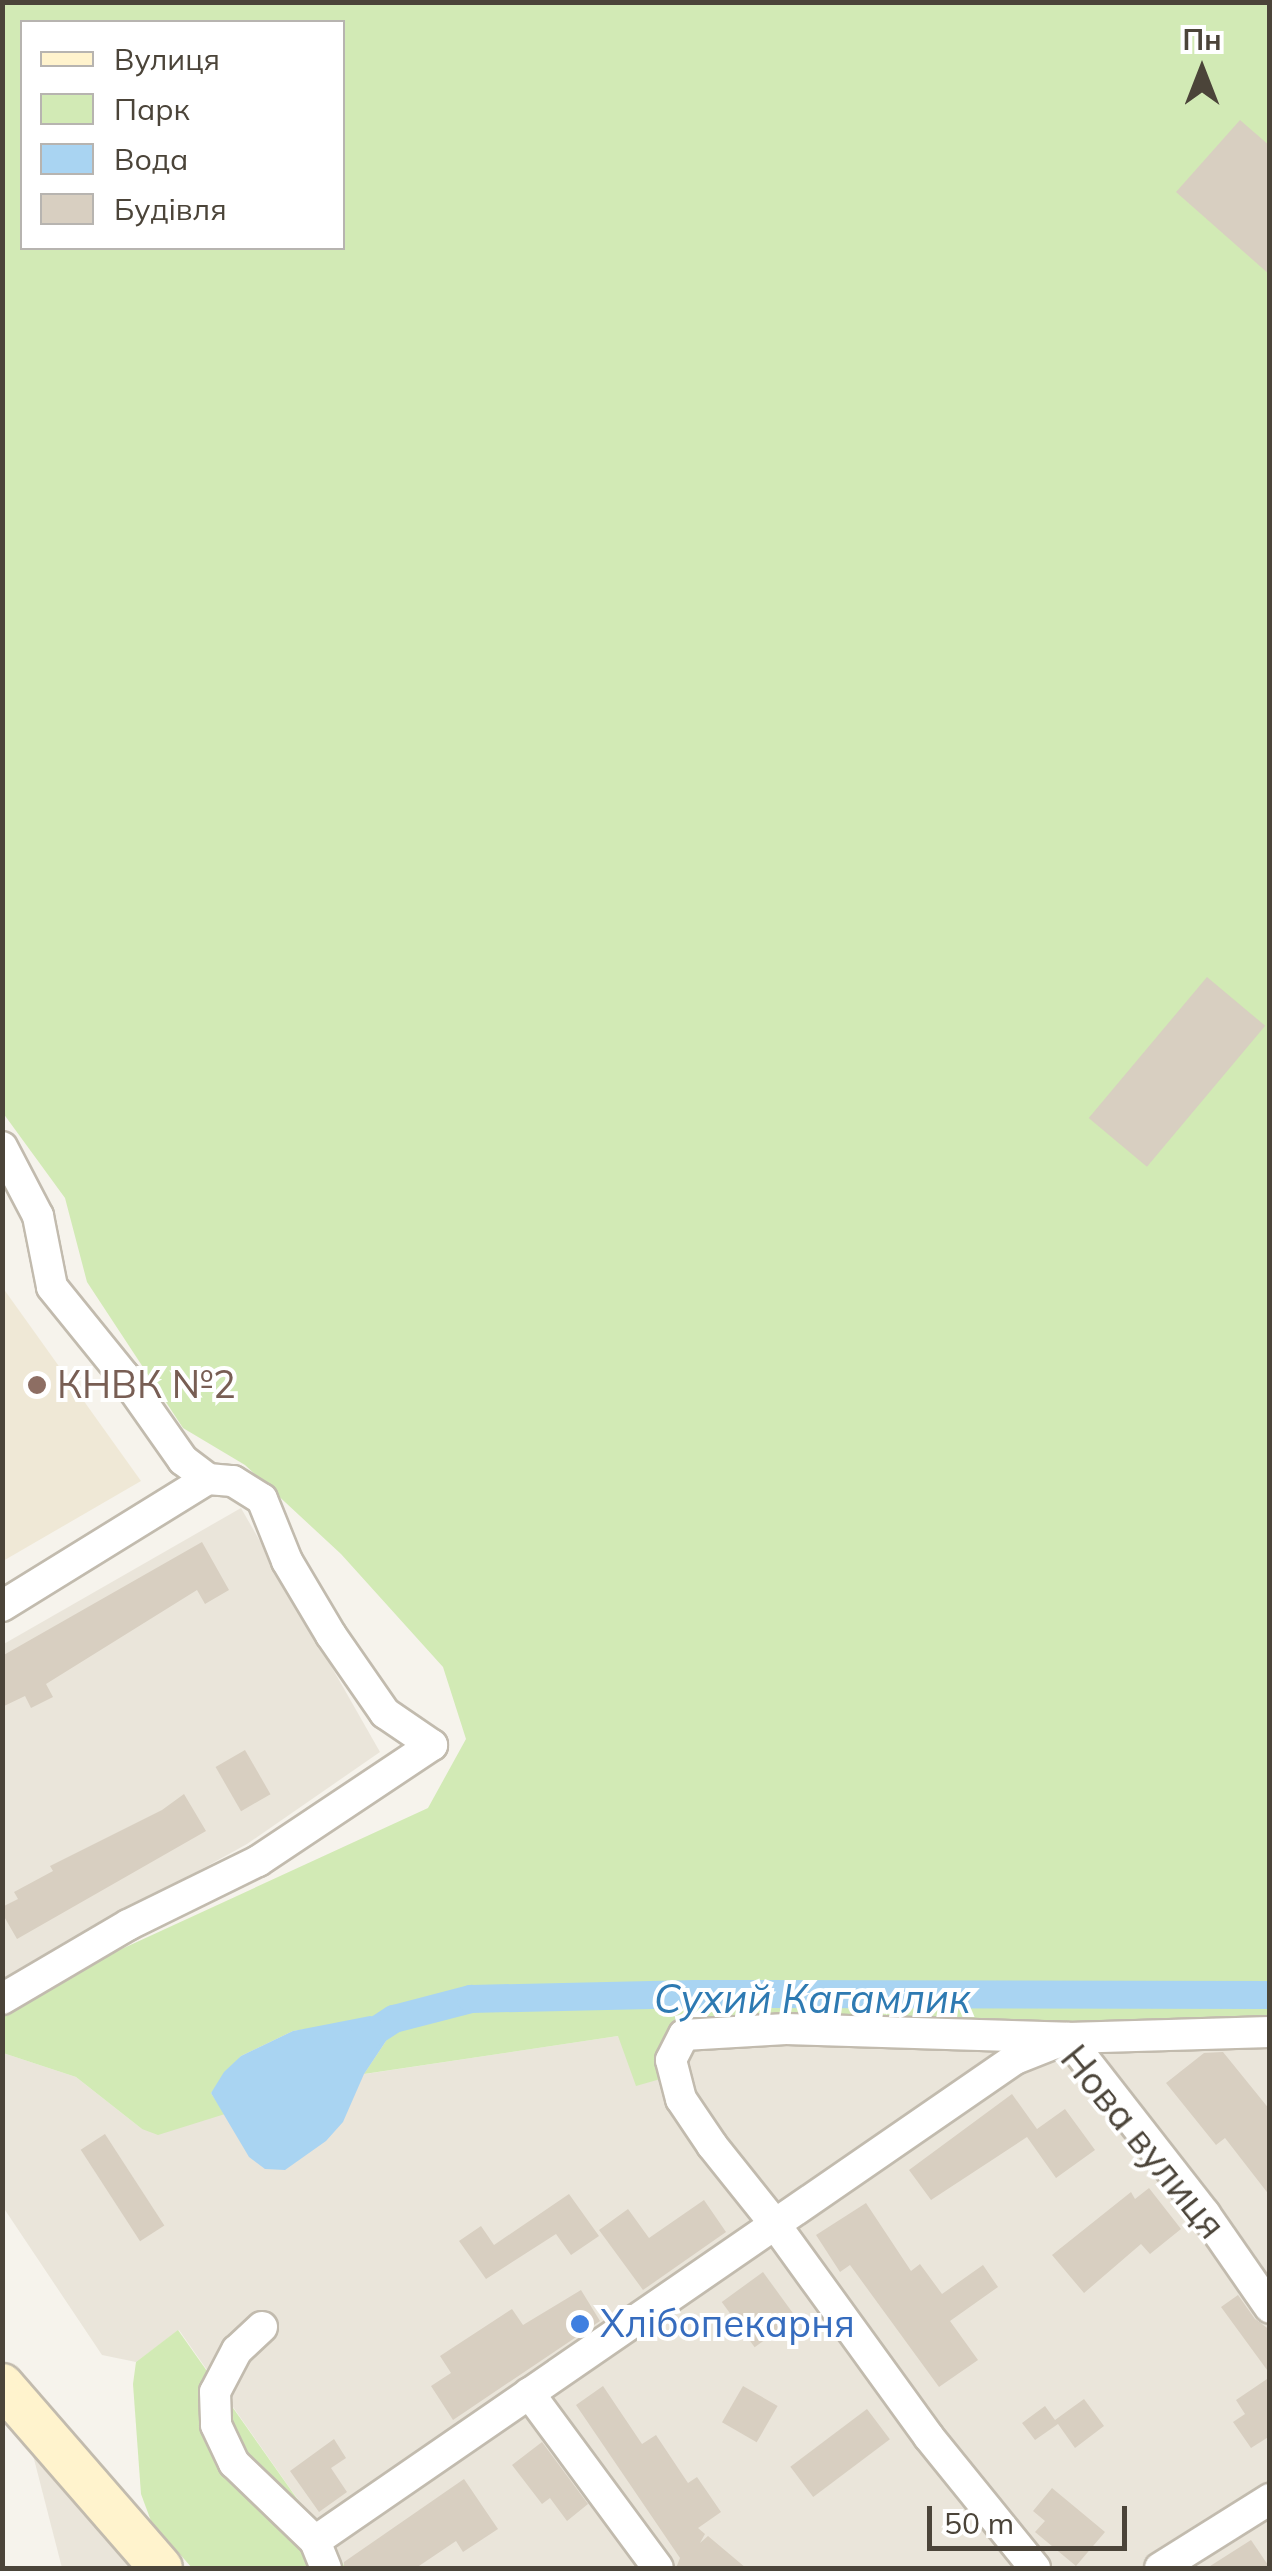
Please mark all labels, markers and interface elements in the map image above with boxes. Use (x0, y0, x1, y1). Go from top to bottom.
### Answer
legend (20, 20, 345, 250)
north arrow (1152, 20, 1252, 120)
text: Пн (1183, 22, 1221, 57)
text: Вулиця (114, 40, 220, 78)
text: Парк (114, 90, 190, 128)
text: Вода (114, 140, 188, 178)
text: Будівля (114, 190, 227, 228)
place label: КНВК №2 (57, 1362, 236, 1408)
marker: КНВК №2 (26, 1374, 48, 1396)
water label: Сухий Кагамлик (654, 1974, 970, 2022)
street label: Нова вулиця (1051, 2036, 1235, 2248)
place label: Хлібопекарня (600, 2301, 855, 2347)
marker: Хлібопекарня (569, 2313, 591, 2335)
scale bar (932, 2486, 1132, 2548)
text: 50 m (944, 2504, 1014, 2542)

